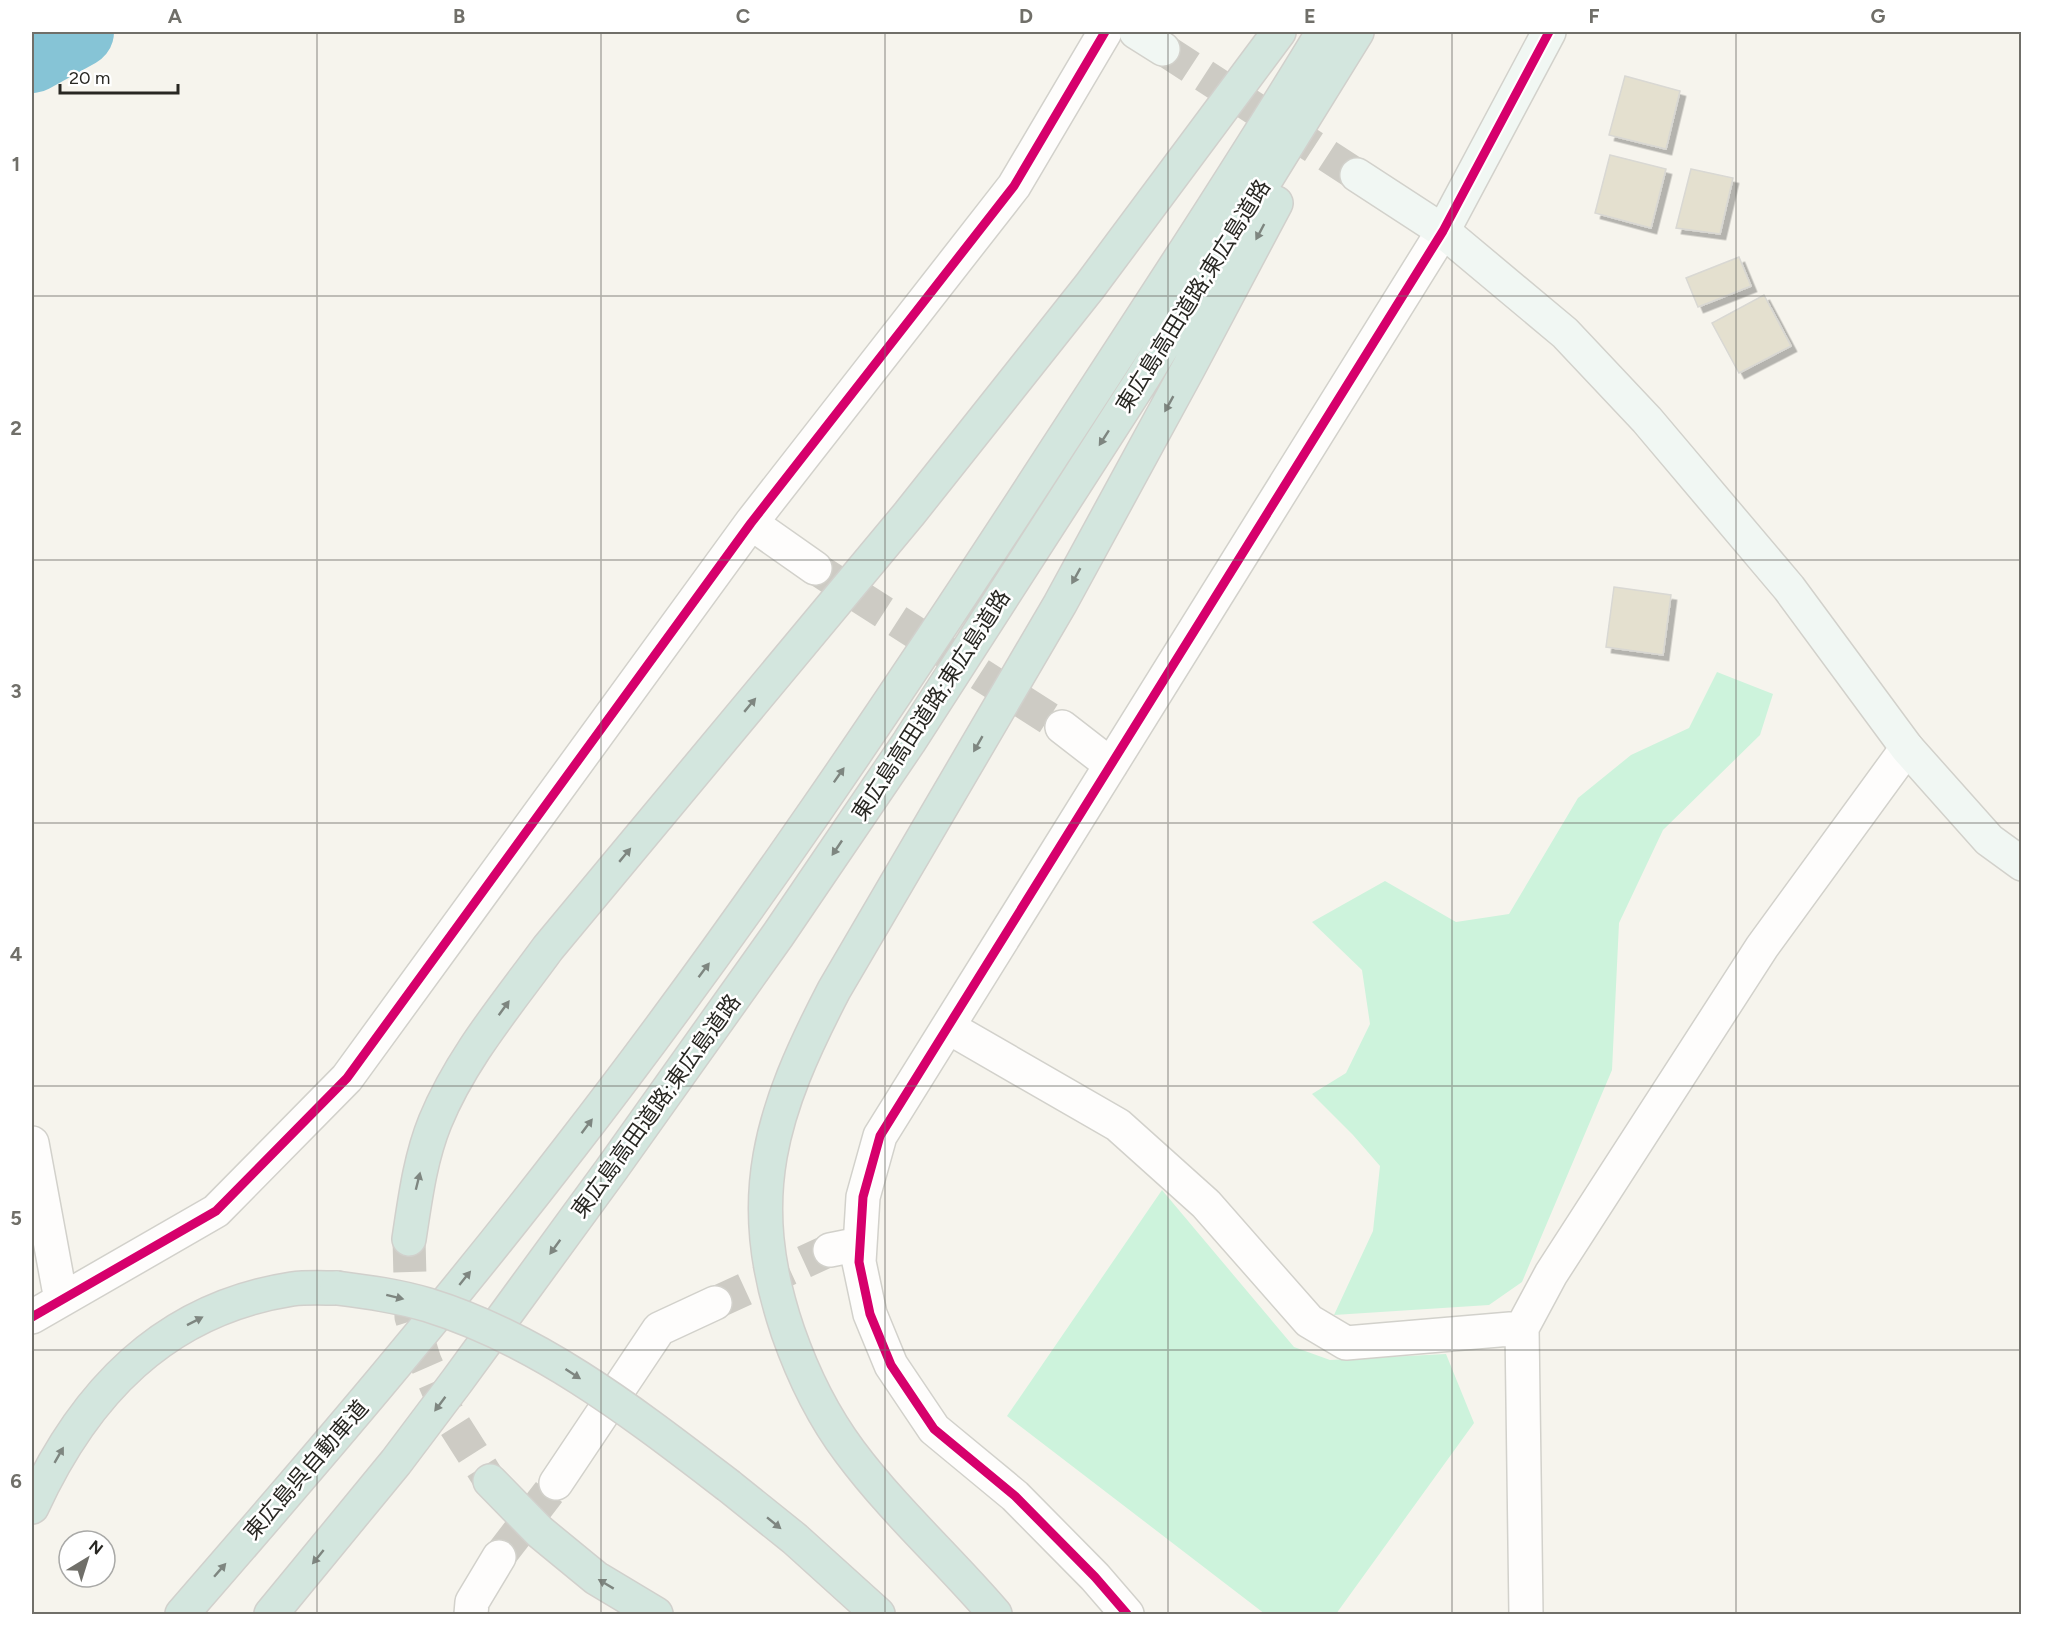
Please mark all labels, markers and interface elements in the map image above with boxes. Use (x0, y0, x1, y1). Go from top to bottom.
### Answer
text: A (168, 4, 183, 28)
text: B (453, 4, 465, 28)
text: C (736, 4, 750, 28)
text: D (1019, 4, 1033, 28)
text: E (1304, 4, 1316, 28)
text: F (1588, 4, 1600, 28)
text: G (1871, 4, 1886, 28)
scale bar (60, 57, 178, 95)
text: 20 m (69, 67, 110, 89)
text: 1 (12, 152, 20, 176)
street label: 東広島高田道路;東広島道路 (1110, 174, 1276, 418)
one-way arrow (1256, 223, 1266, 241)
one-way arrow (1164, 396, 1174, 413)
text: 2 (10, 416, 22, 440)
one-way arrow (1099, 430, 1110, 446)
one-way arrow (1071, 567, 1081, 584)
street label: 東広島高田道路;東広島道路 (846, 585, 1016, 825)
text: 3 (10, 679, 22, 703)
one-way arrow (743, 698, 756, 713)
one-way arrow (973, 736, 983, 753)
one-way arrow (833, 768, 845, 784)
one-way arrow (831, 839, 843, 855)
one-way arrow (618, 848, 631, 863)
text: 4 (10, 942, 23, 966)
one-way arrow (697, 962, 709, 977)
street label: 東広島高田道路;東広島道路 (566, 989, 746, 1223)
one-way arrow (498, 1000, 510, 1016)
one-way arrow (580, 1118, 593, 1134)
one-way arrow (414, 1172, 424, 1190)
text: 5 (10, 1206, 22, 1230)
one-way arrow (549, 1239, 561, 1255)
one-way arrow (458, 1270, 471, 1286)
one-way arrow (386, 1292, 404, 1302)
one-way arrow (187, 1316, 204, 1326)
one-way arrow (565, 1368, 581, 1379)
street label: 東広島呉自動車道 (238, 1395, 374, 1545)
one-way arrow (434, 1397, 446, 1412)
one-way arrow (53, 1447, 63, 1464)
text: 6 (10, 1469, 22, 1493)
one-way arrow (766, 1516, 782, 1529)
north arrow (57, 1529, 117, 1589)
text: N (85, 1536, 107, 1559)
one-way arrow (312, 1549, 325, 1564)
one-way arrow (214, 1562, 227, 1578)
one-way arrow (598, 1579, 614, 1590)

